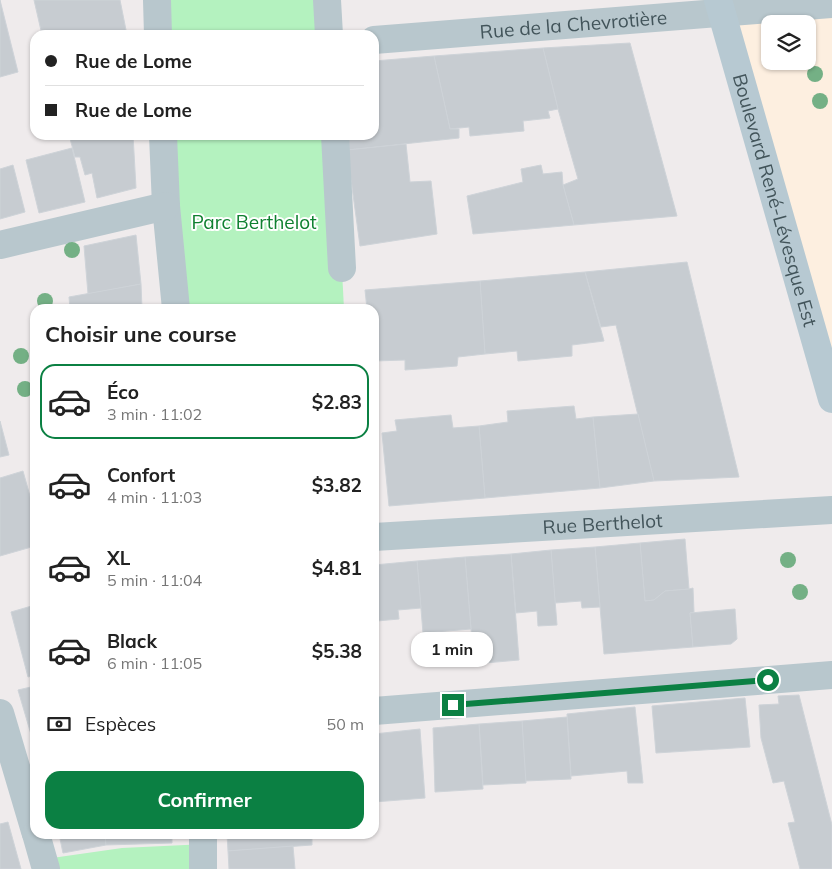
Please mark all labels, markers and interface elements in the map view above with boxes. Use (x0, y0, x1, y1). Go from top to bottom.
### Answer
street label: Rue de la Chevrotière (479, 5, 668, 44)
map controls (761, 15, 816, 70)
button: layers (761, 15, 816, 70)
text: Rue de Lome (75, 49, 192, 73)
street label: Boulevard René-Lévesque Est (728, 71, 823, 330)
text: Rue de Lome (75, 98, 192, 122)
park label: Parc Berthelot (191, 210, 317, 234)
text: Choisir une course (45, 320, 237, 348)
icon: car (47, 379, 92, 424)
text: Éco (107, 380, 139, 404)
text: $2.83 (312, 390, 362, 414)
text: 3 min · 11:02 (107, 404, 202, 424)
icon: car (47, 462, 92, 507)
text: Confort (107, 463, 175, 487)
text: $3.82 (312, 473, 362, 497)
text: 4 min · 11:03 (107, 487, 202, 507)
street label: Rue Berthelot (542, 508, 664, 539)
icon: car (47, 545, 92, 590)
text: XL (107, 546, 130, 570)
text: $4.81 (312, 556, 362, 580)
text: 5 min · 11:04 (107, 570, 202, 590)
icon: car (47, 628, 92, 673)
text: Black (107, 629, 157, 653)
callout: 1 min (412, 632, 494, 668)
text: $5.38 (312, 639, 362, 663)
text: 1 min (431, 639, 473, 659)
text: 6 min · 11:05 (107, 653, 202, 673)
route start (757, 669, 779, 691)
route end (442, 694, 464, 716)
icon: cash (45, 710, 73, 738)
text: Espèces (85, 712, 156, 736)
text: 50 m (327, 714, 364, 734)
button: Confirmer (45, 771, 364, 829)

